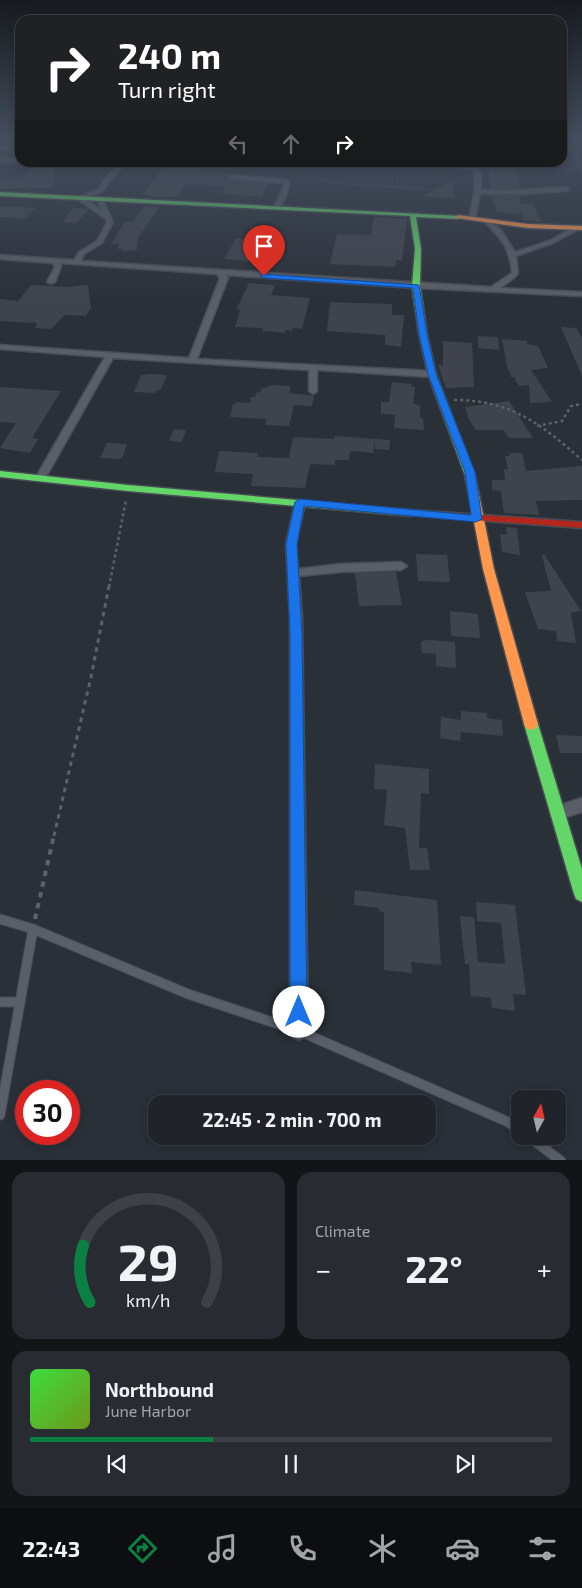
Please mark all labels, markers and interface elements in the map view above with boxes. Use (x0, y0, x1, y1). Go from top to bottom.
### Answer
text: 240 m (118, 34, 221, 76)
icon: right (35, 35, 100, 100)
text: Turn right (118, 76, 216, 102)
icon: left (224, 130, 252, 158)
icon: ahead (277, 130, 305, 158)
icon: right (330, 130, 358, 158)
pin (243, 225, 285, 276)
icon: arrive (250, 232, 278, 260)
position arrow (272, 985, 324, 1037)
speed limit sign: 30 (15, 1080, 80, 1145)
north arrow (511, 1090, 566, 1145)
map controls (511, 1090, 566, 1145)
text: 22:45 · 2 min · 700 m (203, 1108, 381, 1131)
text: Climate (315, 1221, 370, 1240)
text: 29 (118, 1229, 179, 1291)
text: 22° (405, 1245, 463, 1291)
text: − (315, 1252, 331, 1286)
text: + (537, 1252, 552, 1286)
text: km/h (126, 1289, 171, 1311)
text: Northbound (105, 1378, 214, 1401)
text: June Harbor (105, 1401, 192, 1420)
icon: previous (103, 1450, 131, 1478)
icon: pause (277, 1450, 305, 1478)
icon: next (451, 1450, 479, 1478)
icon: directions (125, 1531, 160, 1566)
icon: music (205, 1531, 240, 1566)
icon: phone (285, 1531, 320, 1566)
icon: climate (365, 1531, 400, 1566)
icon: car (445, 1531, 480, 1566)
icon: filters (525, 1531, 560, 1566)
text: 22:43 (22, 1535, 80, 1561)

